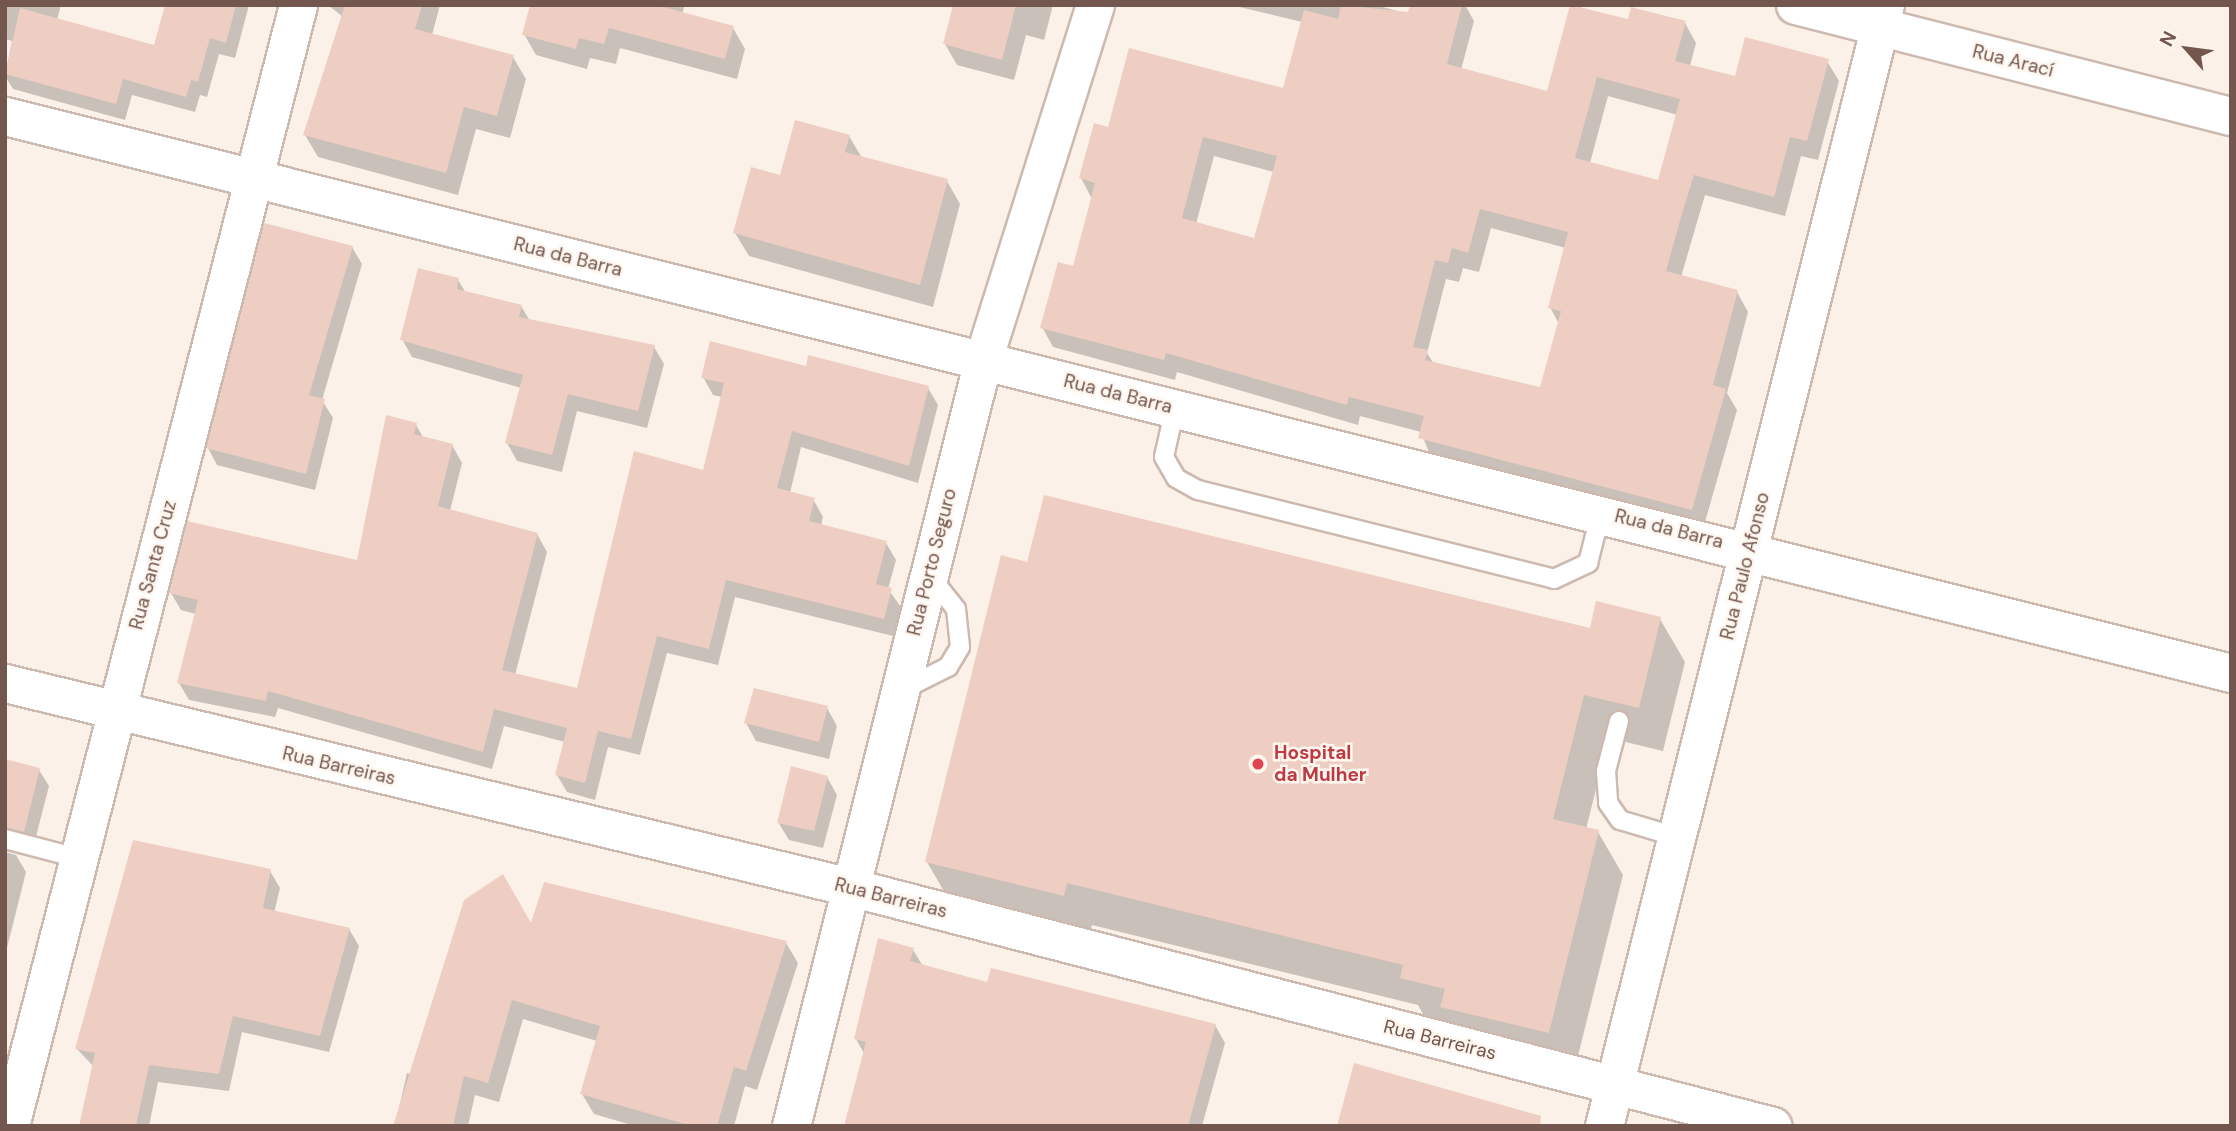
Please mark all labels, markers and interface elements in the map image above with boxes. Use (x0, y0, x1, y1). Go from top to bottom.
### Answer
north arrow (2152, 14, 2222, 84)
text: N (2154, 27, 2182, 51)
street label: Rua Arací (1970, 40, 2056, 82)
street label: Rua da Barra (511, 233, 625, 281)
street label: Rua da Barra (1061, 370, 1175, 418)
street label: Rua Porto Seguro (903, 486, 961, 638)
street label: Rua Paulo Afonso (1716, 490, 1774, 642)
street label: Rua Santa Cruz (125, 498, 181, 632)
street label: Rua da Barra (1612, 505, 1726, 553)
street label: Rua Barreiras (280, 742, 398, 790)
place label: Hospital da Mulher (1274, 742, 1367, 786)
marker: Hospital da Mulher (1248, 754, 1268, 774)
street label: Rua Barreiras (832, 873, 950, 923)
street label: Rua Barreiras (1381, 1015, 1499, 1065)

